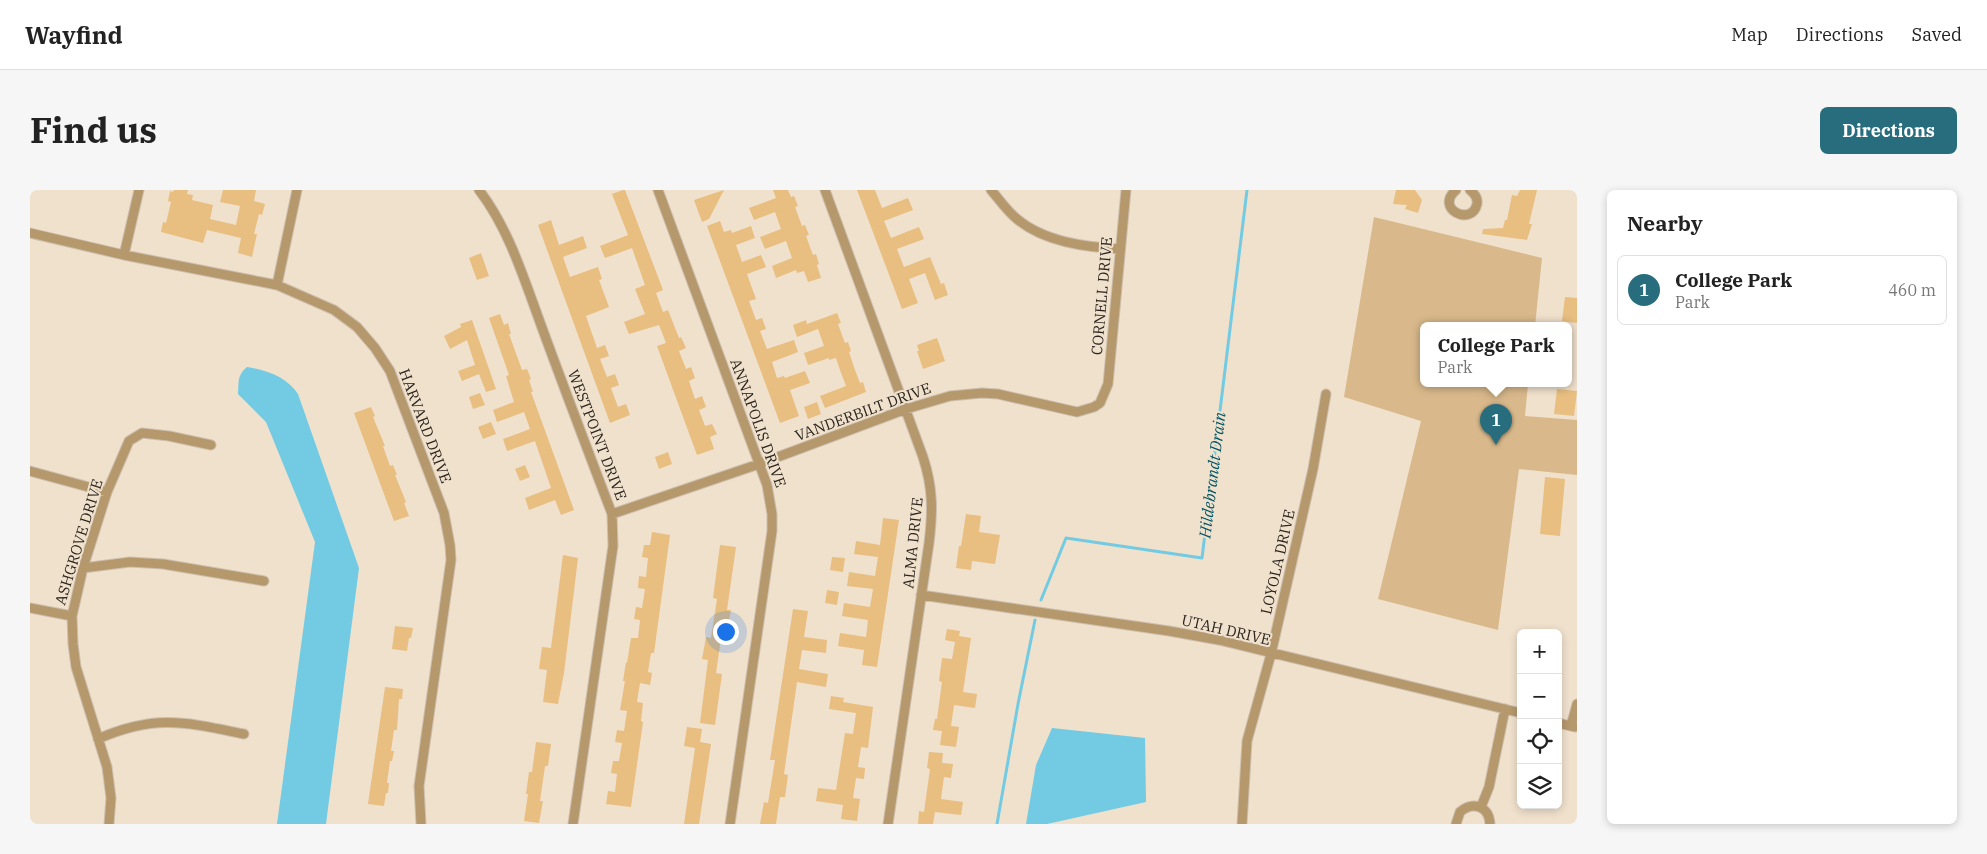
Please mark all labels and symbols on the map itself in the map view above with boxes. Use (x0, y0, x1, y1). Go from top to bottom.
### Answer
street label: CORNELL DRIVE (1087, 236, 1116, 356)
street label: ANNAPOLIS DRIVE (726, 356, 791, 490)
street label: HARVARD DRIVE (395, 366, 456, 486)
street label: WESTPOINT DRIVE (564, 367, 631, 503)
street label: VANDERBILT DRIVE (792, 378, 933, 445)
pin: 1 (1480, 404, 1512, 445)
water label: Hildebrandt Drain (1194, 411, 1230, 540)
street label: ASHGROVE DRIVE (50, 477, 107, 607)
street label: ALMA DRIVE (898, 496, 927, 589)
street label: LOYOLA DRIVE (1256, 508, 1299, 616)
street label: UTAH DRIVE (1180, 610, 1273, 649)
your location (713, 619, 739, 645)

